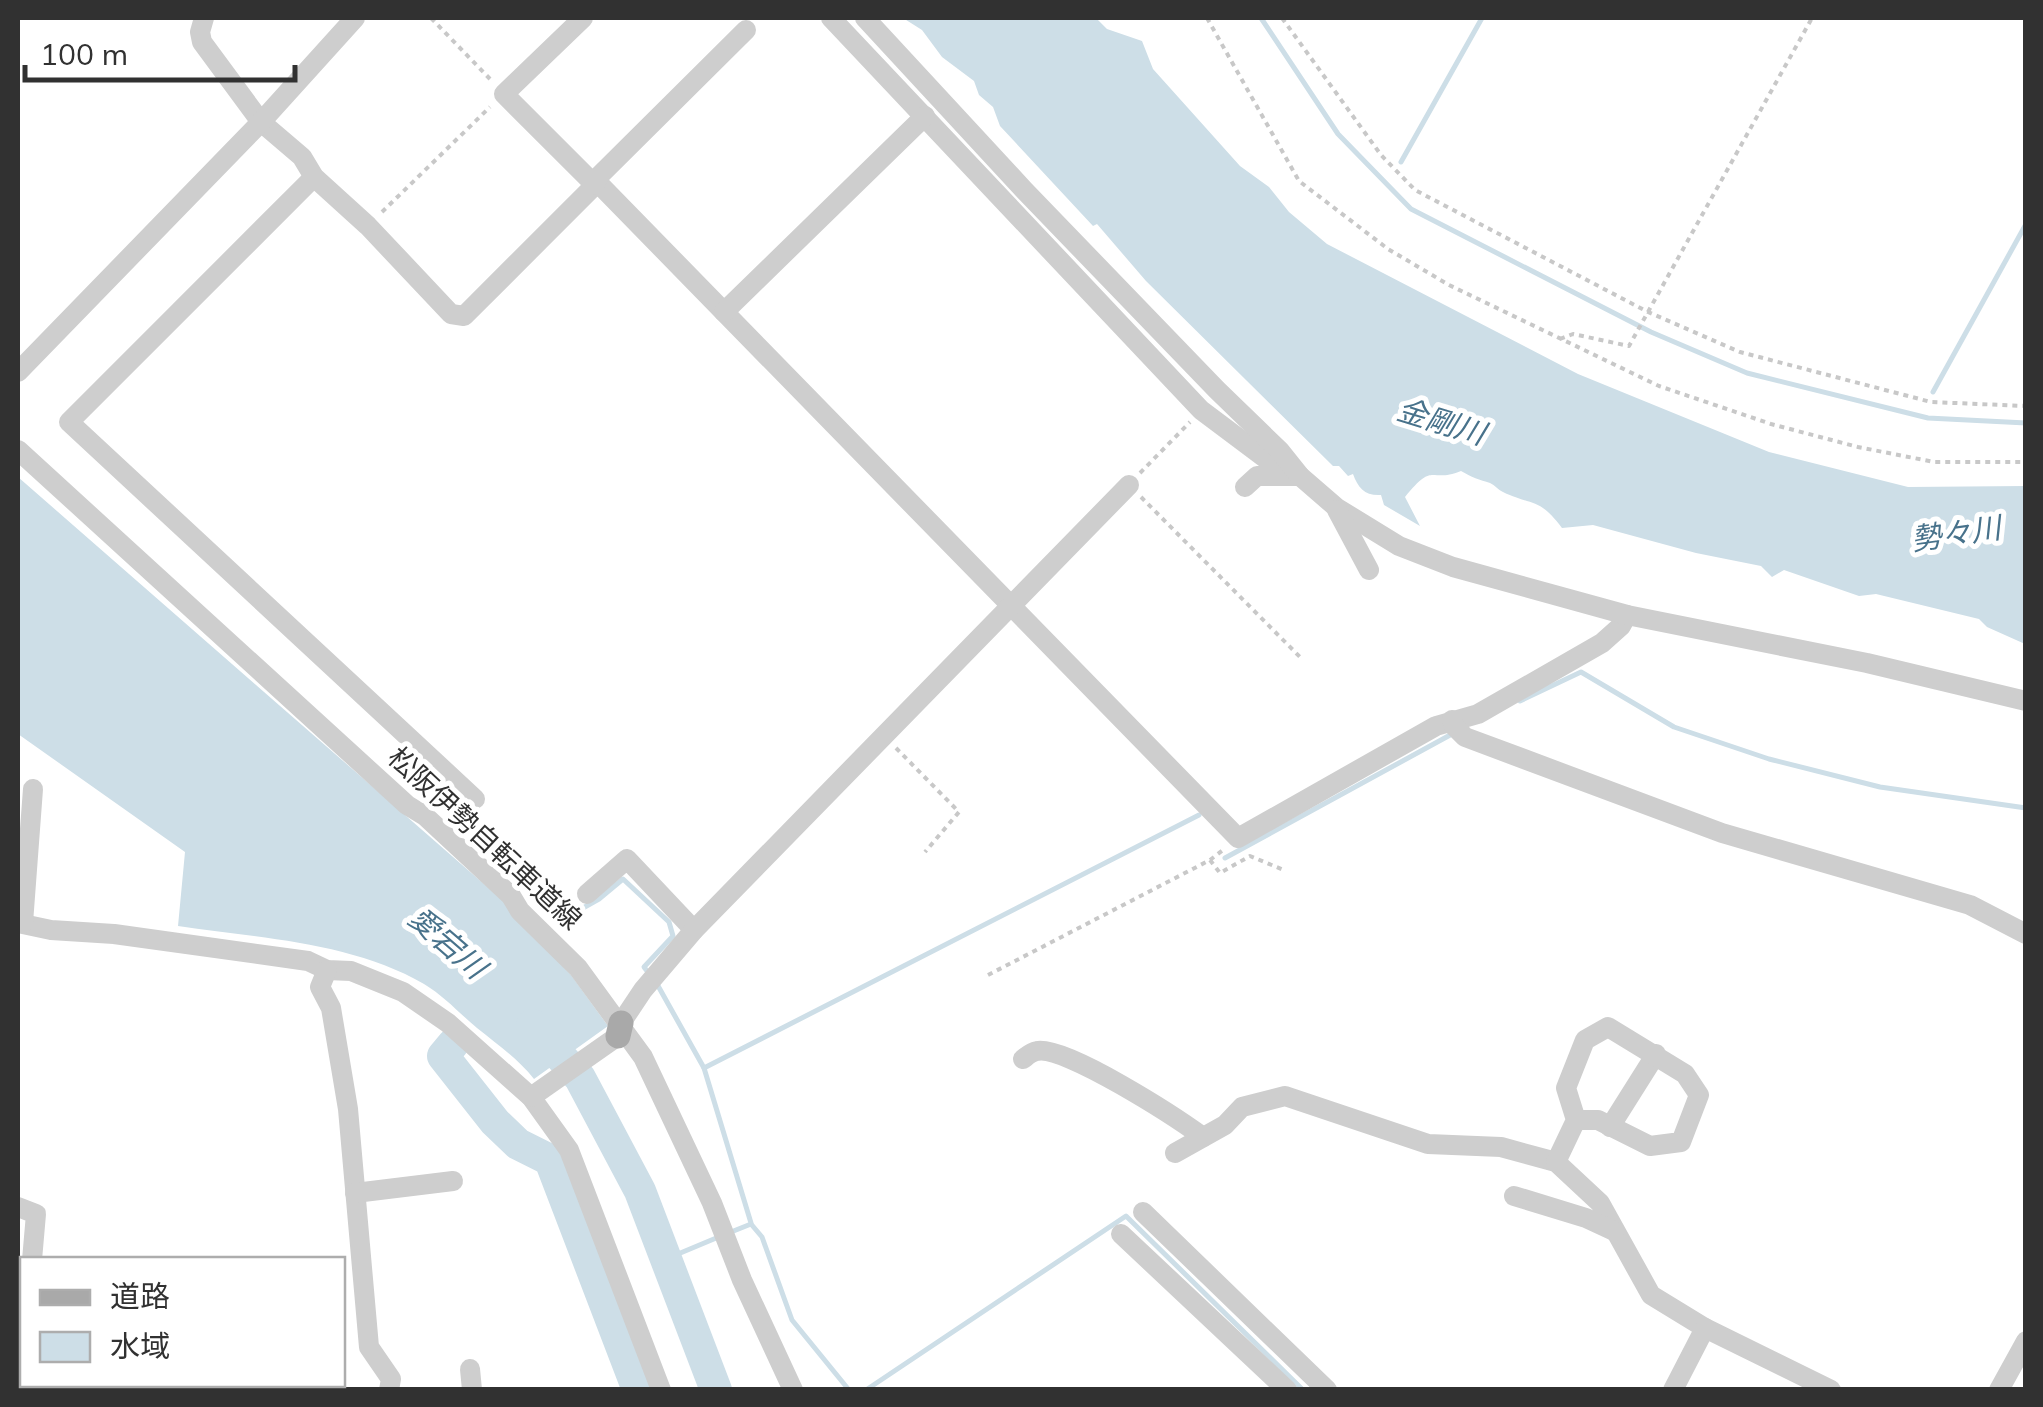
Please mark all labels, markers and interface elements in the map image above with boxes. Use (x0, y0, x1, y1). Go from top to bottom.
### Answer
scale bar (25, 20, 295, 82)
text: 100 m (40, 35, 128, 73)
water label: 金剛川 (1393, 390, 1493, 453)
water label: 勢々川 (1909, 508, 2006, 558)
street label: 松阪伊勢自転車道線 (381, 739, 589, 936)
water label: 愛宕川 (401, 898, 496, 988)
legend (20, 1257, 345, 1387)
text: 道路 (110, 1277, 170, 1315)
text: 水域 (110, 1327, 170, 1365)

